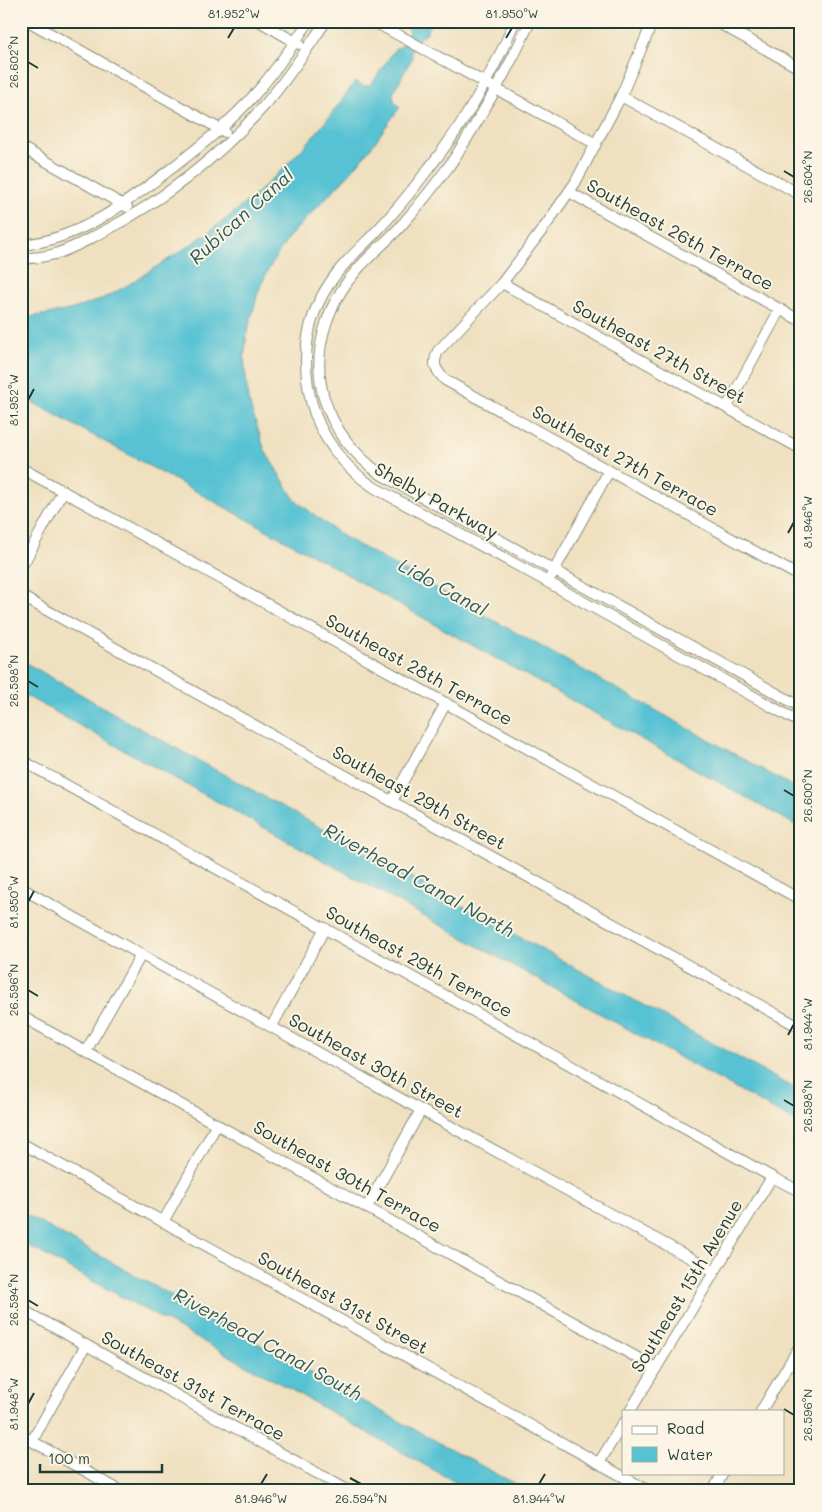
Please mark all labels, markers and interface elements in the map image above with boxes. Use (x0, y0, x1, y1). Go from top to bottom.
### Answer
text: 81.952°W (208, 5, 260, 21)
text: 81.950°W (486, 5, 538, 21)
text: 26.602°N (5, 36, 21, 88)
text: 26.604°N (799, 151, 815, 203)
water label: Rubican Canal (183, 162, 298, 269)
street label: Southeast 26th Terrace (583, 173, 778, 296)
street label: Southeast 27th Street (569, 293, 750, 409)
text: 81.952°W (5, 374, 21, 426)
street label: Southeast 27th Terrace (528, 399, 723, 521)
street label: Shelby Parkway (370, 456, 503, 544)
text: 81.946°W (799, 496, 815, 548)
water label: Lido Canal (394, 552, 492, 621)
street label: Southeast 28th Terrace (322, 608, 517, 731)
text: 26.598°N (5, 655, 21, 707)
street label: Southeast 29th Street (328, 739, 511, 855)
text: 26.600°N (799, 769, 815, 823)
water label: Riverhead Canal North (319, 817, 519, 942)
text: 81.950°W (5, 876, 21, 928)
street label: Southeast 29th Terrace (322, 900, 517, 1023)
text: 26.596°N (5, 964, 21, 1016)
text: 81.944°W (799, 998, 815, 1050)
street label: Southeast 30th Street (285, 1007, 468, 1123)
text: 26.598°N (799, 1080, 815, 1132)
street label: Southeast 30th Terrace (249, 1114, 446, 1238)
street label: Southeast 15th Avenue (625, 1194, 747, 1377)
street label: Southeast 31st Street (254, 1245, 433, 1359)
text: 26.594°N (5, 1274, 21, 1326)
water label: Riverhead Canal South (170, 1281, 367, 1406)
street label: Southeast 31st Terrace (97, 1325, 290, 1446)
text: 81.948°W (5, 1378, 21, 1430)
text: 26.596°N (799, 1389, 815, 1441)
legend (622, 1410, 784, 1474)
text: Road (667, 1418, 704, 1438)
scale bar (40, 1442, 162, 1474)
text: Water (667, 1444, 713, 1464)
text: 100 m (48, 1448, 90, 1468)
text: 81.946°W (235, 1490, 287, 1506)
text: 26.594°N (335, 1490, 387, 1506)
text: 81.944°W (513, 1490, 565, 1506)

